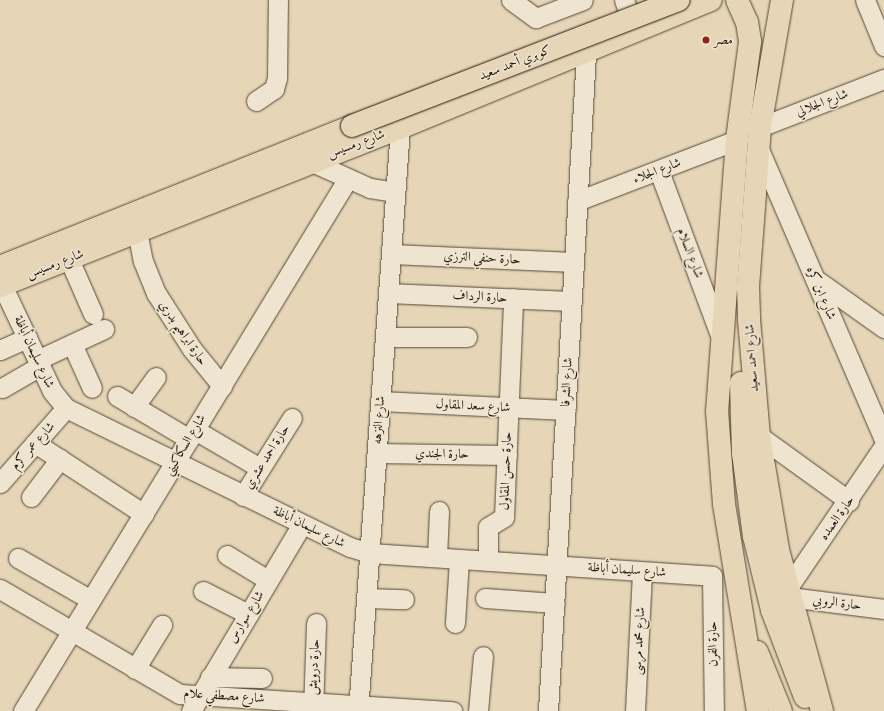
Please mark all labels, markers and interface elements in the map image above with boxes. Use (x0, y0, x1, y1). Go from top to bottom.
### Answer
place label: مصر (714, 32, 733, 48)
marker: مصر (701, 35, 711, 45)
street label: كوبري أحمد سعيد (477, 42, 553, 84)
street label: شارع الجلالي (794, 86, 850, 120)
street label: شارع رمسيس (325, 126, 387, 162)
street label: شارع الجلاء (631, 155, 683, 187)
street label: شارع السلام (673, 226, 707, 280)
street label: شارع رمسيس (24, 246, 86, 282)
street label: حارة حنفي الترزي (443, 248, 521, 268)
street label: شارع ابن كره (803, 264, 839, 322)
street label: حارة الرداف (452, 288, 508, 306)
street label: حارة ابراهيم بدري (156, 298, 210, 368)
street label: شارع سليمان أباظة (10, 313, 58, 391)
street label: شارع احمد سعيد (742, 324, 762, 392)
street label: شارع الشرفا (558, 357, 576, 407)
street label: شارع النزهه (370, 395, 388, 445)
street label: شارع سعد المقاول (435, 396, 511, 416)
street label: شارع السكاكيني (161, 412, 209, 478)
street label: شارع عمر كرم (8, 419, 58, 473)
street label: حارة احمد عشري (241, 422, 293, 492)
street label: حارة حسن المقاول (497, 431, 515, 511)
street label: حارة الجندي (415, 446, 469, 462)
street label: حارة العمده (816, 493, 858, 543)
street label: شارع سليمان أباظة (270, 503, 348, 551)
street label: شارع سليمان أباظة (587, 559, 667, 581)
street label: شارع سوارس (224, 588, 268, 646)
street label: حارة الروبي (812, 592, 862, 614)
street label: شارع محمد مرسى (629, 606, 649, 676)
street label: حارة الفرن (705, 621, 721, 667)
street label: حارة درويش (305, 638, 323, 696)
street label: شارع مصطفي علام (183, 685, 265, 707)

